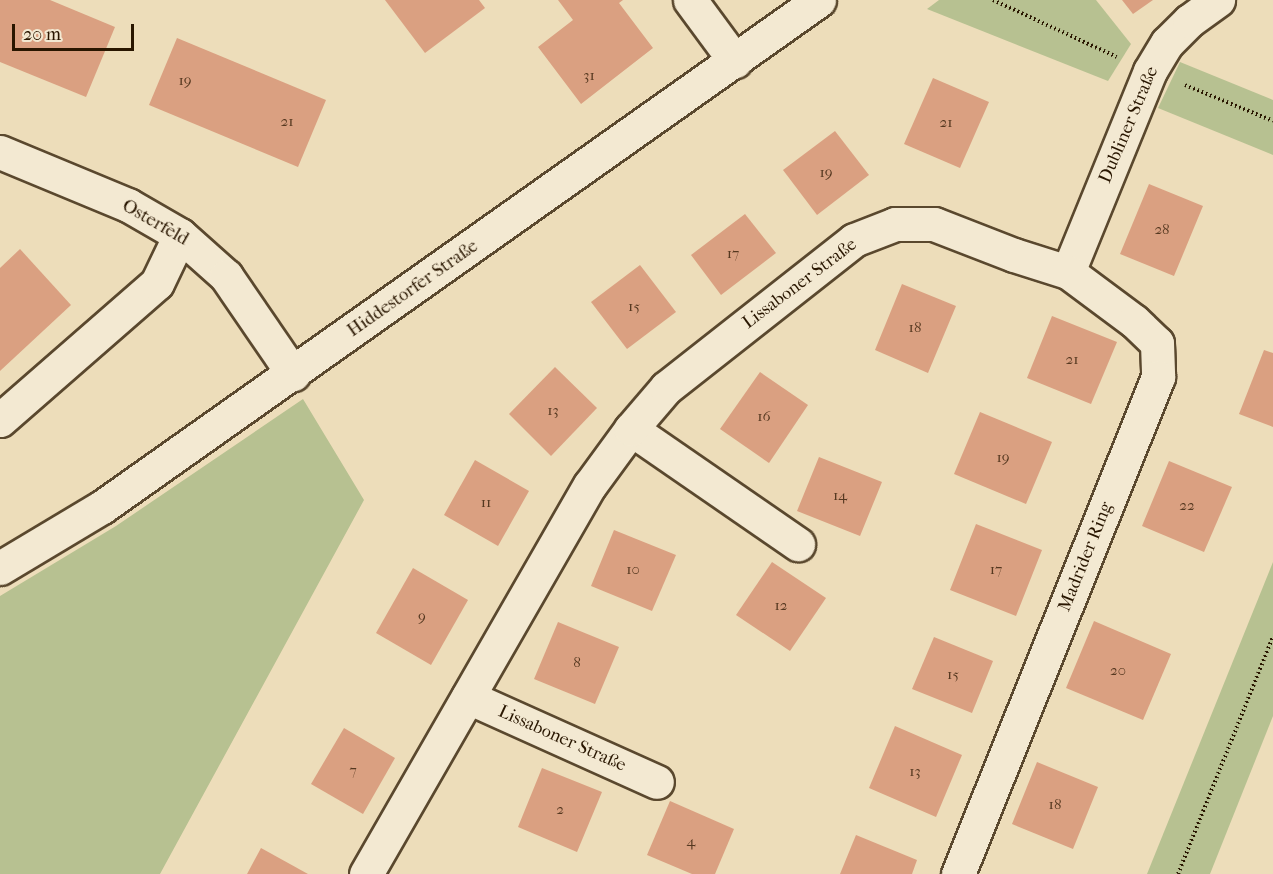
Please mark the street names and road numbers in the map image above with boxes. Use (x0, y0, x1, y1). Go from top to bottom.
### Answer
street label: Dubliner Straße (1095, 63, 1163, 187)
street label: Osterfeld (118, 195, 192, 251)
street label: Lissaboner Straße (739, 234, 861, 334)
street label: Hiddestorfer Straße (344, 236, 482, 342)
street label: Madrider Ring (1054, 499, 1118, 615)
street label: Lissaboner Straße (495, 701, 629, 777)

